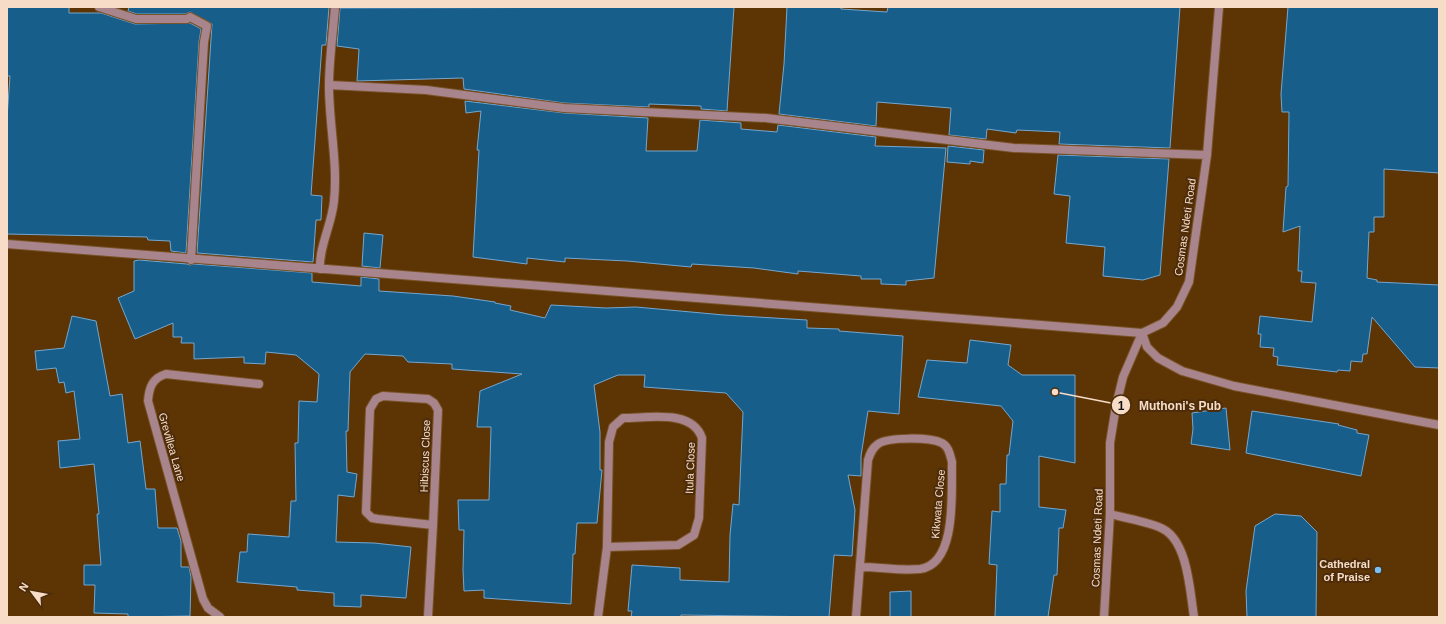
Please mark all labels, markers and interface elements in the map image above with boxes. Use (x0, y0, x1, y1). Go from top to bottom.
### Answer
street label: Cosmas Ndeti Road (1172, 177, 1198, 277)
callout: Muthoni's Pub (1111, 393, 1229, 417)
text: 1 (1118, 399, 1125, 413)
text: Muthoni's Pub (1139, 399, 1221, 413)
street label: Grevillea Lane (156, 411, 188, 483)
street label: Hibiscus Close (418, 419, 432, 493)
street label: Itula Close (683, 442, 697, 494)
street label: Kikwata Close (929, 469, 947, 539)
street label: Cosmas Ndeti Road (1089, 489, 1105, 587)
place label: Cathedral of Praise (1319, 558, 1370, 583)
marker: Cathedral of Praise (1373, 565, 1383, 575)
north arrow (12, 572, 52, 612)
text: N (16, 580, 31, 593)

